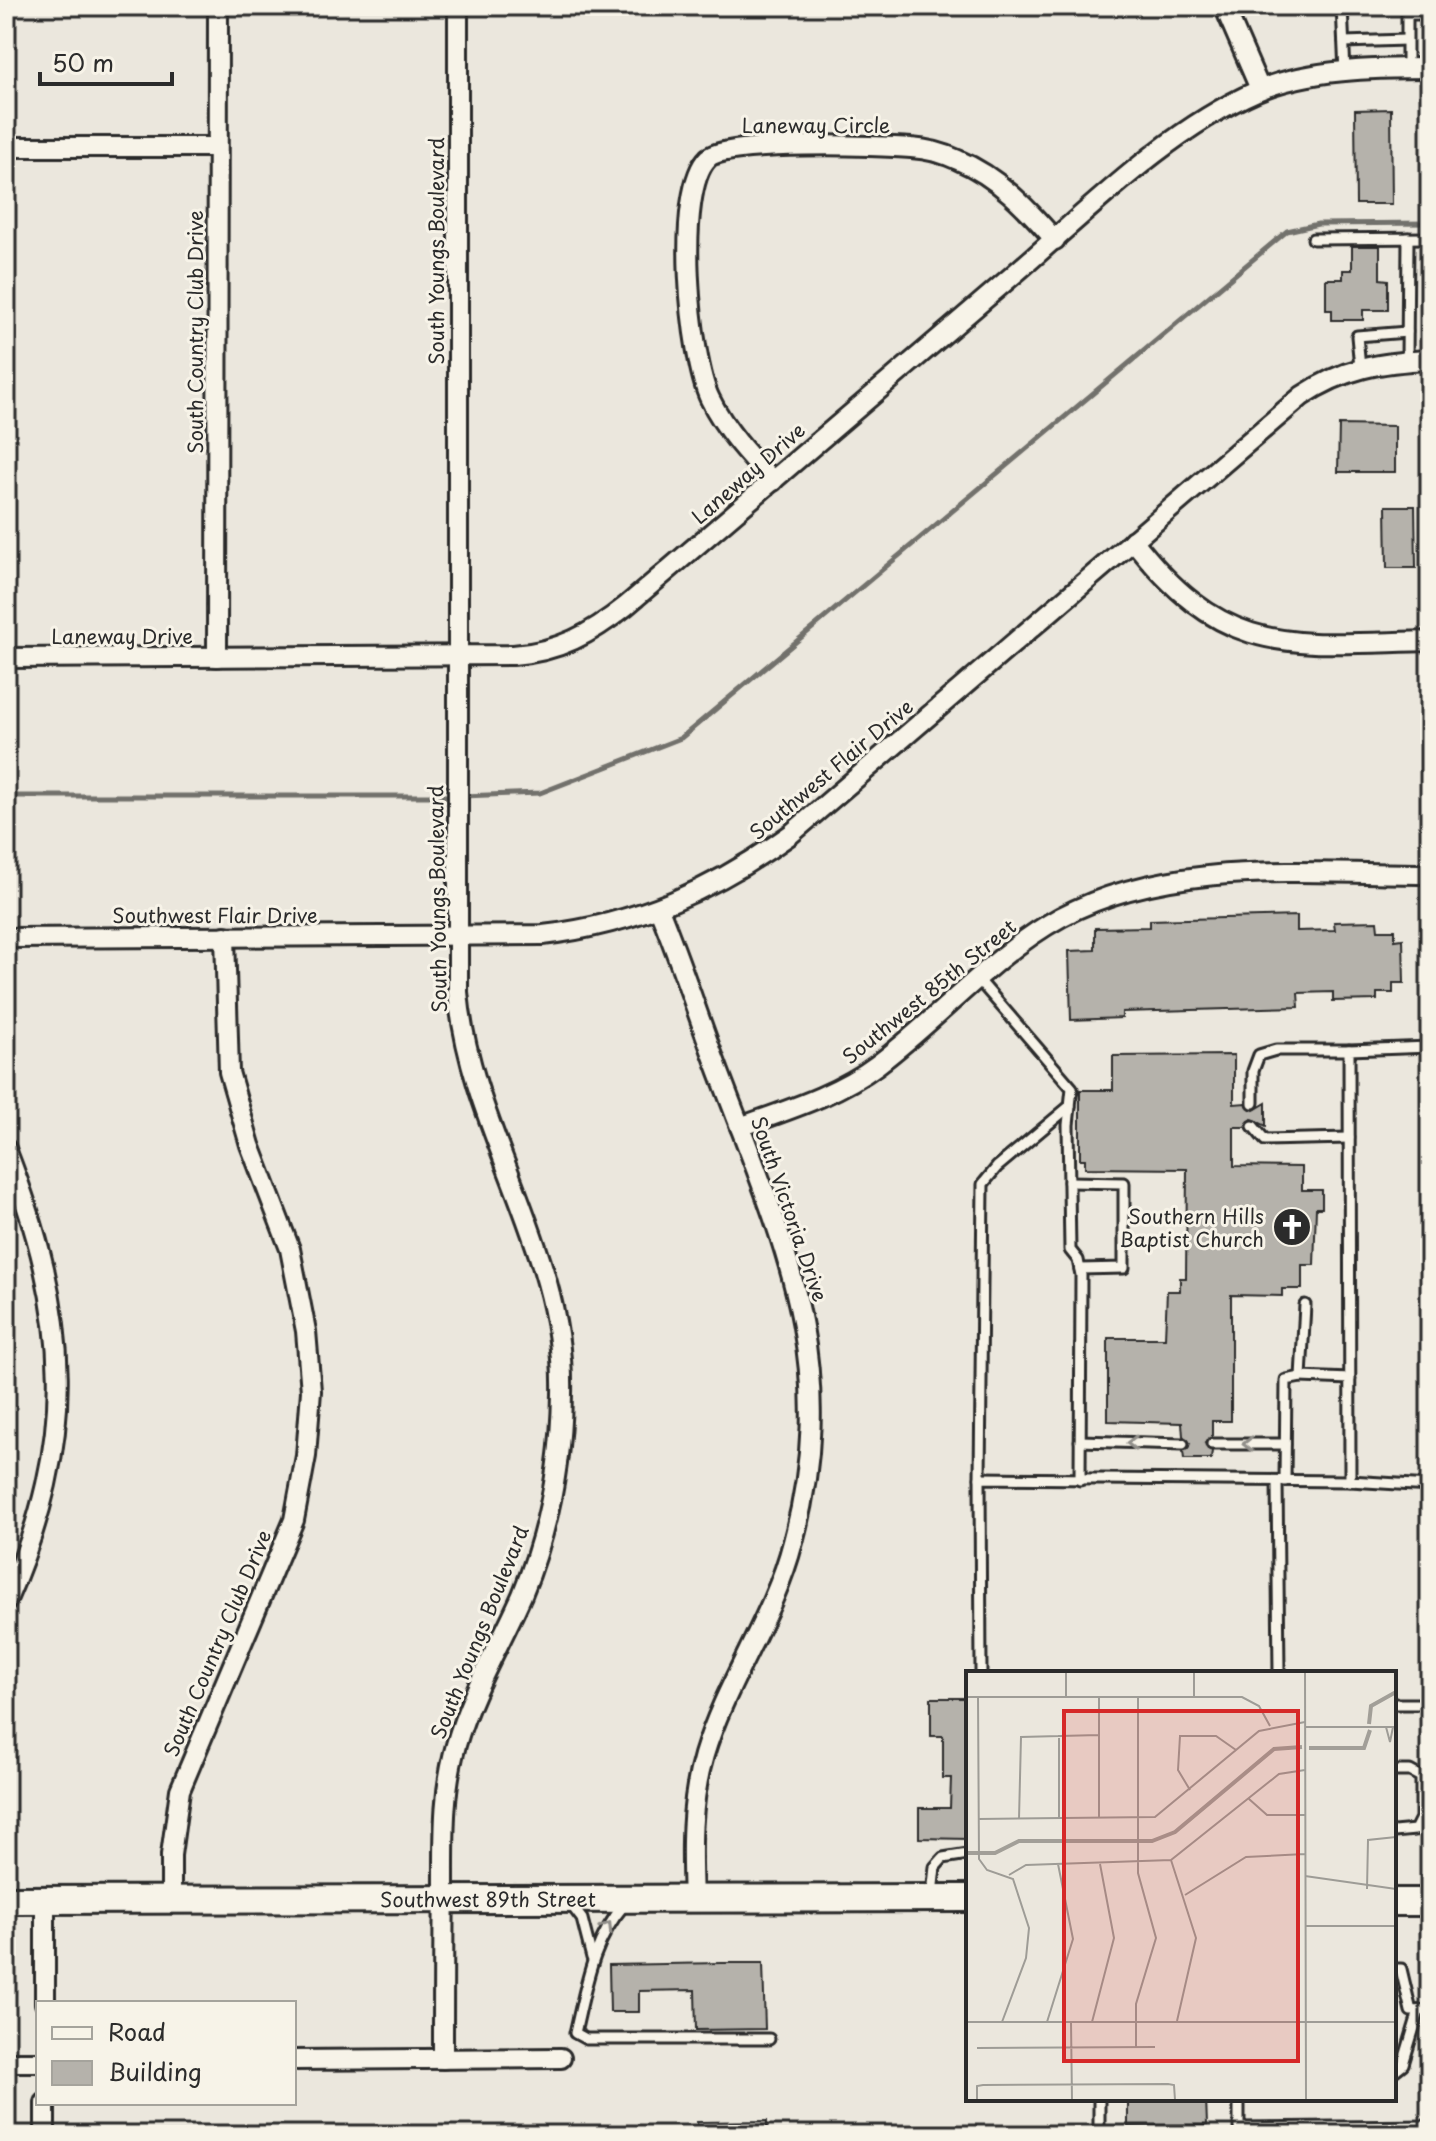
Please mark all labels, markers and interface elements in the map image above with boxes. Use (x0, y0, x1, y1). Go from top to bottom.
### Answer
scale bar (40, 36, 172, 86)
text: 50 m (52, 44, 114, 80)
street label: Laneway Circle (742, 110, 890, 140)
street label: South Youngs Boulevard (421, 137, 451, 365)
street label: South Country Club Drive (180, 210, 210, 454)
street label: Laneway Drive (685, 415, 811, 531)
street label: Laneway Drive (51, 621, 193, 651)
street label: Southwest Flair Drive (743, 692, 919, 846)
street label: South Youngs Boulevard (420, 785, 454, 1013)
street label: Southwest Flair Drive (112, 900, 318, 930)
street label: Southwest 85th Street (836, 911, 1022, 1071)
street label: South Victoria Drive (744, 1112, 836, 1306)
place label: Southern Hills Baptist Church (1119, 1201, 1264, 1254)
church icon: Southern Hills Baptist Church (1271, 1206, 1313, 1248)
one-way arrow (1125, 1434, 1138, 1451)
one-way arrow (1241, 1435, 1254, 1453)
street label: South Youngs Boulevard (422, 1521, 536, 1743)
street label: South Country Club Drive (156, 1525, 278, 1761)
inset map (966, 1671, 1396, 2101)
street label: Southwest 89th Street (380, 1884, 596, 1914)
one-way arrow (598, 1922, 613, 1936)
legend (36, 2001, 296, 2105)
text: Road (108, 2013, 166, 2049)
text: Building (108, 2053, 202, 2089)

